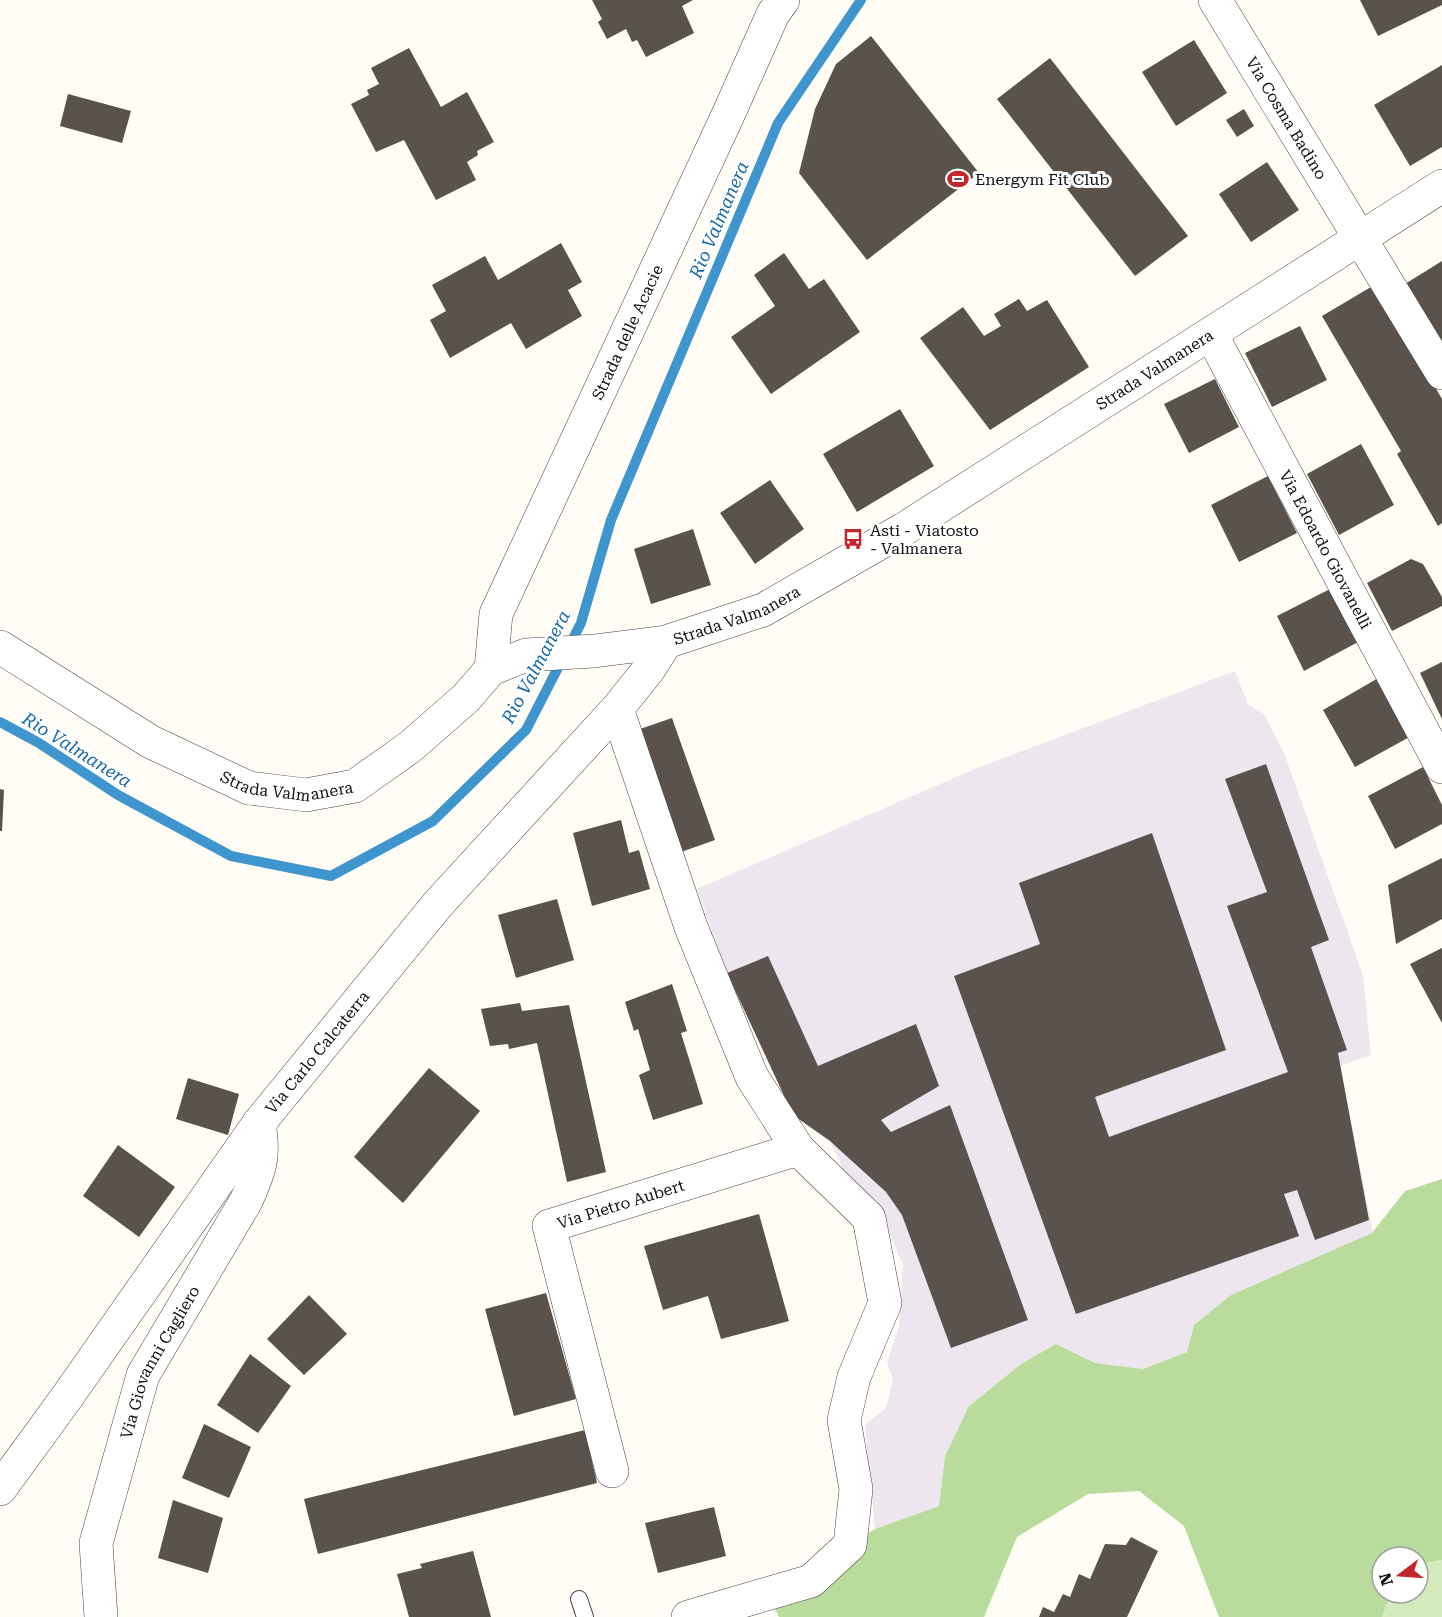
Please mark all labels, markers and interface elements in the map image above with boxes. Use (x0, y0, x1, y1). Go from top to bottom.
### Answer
street label: Via Cosma Badino (1242, 53, 1331, 183)
water label: Rio Valmanera (684, 158, 753, 282)
sports icon: Energym Fit Club (946, 167, 970, 191)
place label: Energym Fit Club (975, 170, 1109, 189)
street label: Strada delle Acacie (588, 262, 667, 403)
street label: Strada Valmanera (1092, 325, 1217, 414)
street label: Via Edoardo Giovanelli (1275, 467, 1375, 632)
place label: Asti - Viatosto - Valmanera (870, 521, 979, 558)
bus stop icon: Asti - Viatosto - Valmanera (841, 527, 865, 551)
street label: Strada Valmanera (671, 582, 804, 649)
water label: Rio Valmanera (497, 607, 574, 728)
water label: Rio Valmanera (18, 707, 136, 792)
street label: Strada Valmanera (217, 767, 355, 806)
street label: Via Carlo Calcaterra (261, 987, 374, 1118)
street label: Via Pietro Aubert (555, 1176, 687, 1233)
street label: Via Giovanni Cagliero (117, 1282, 204, 1441)
north arrow (1370, 1545, 1430, 1605)
text: N (1375, 1571, 1397, 1588)

